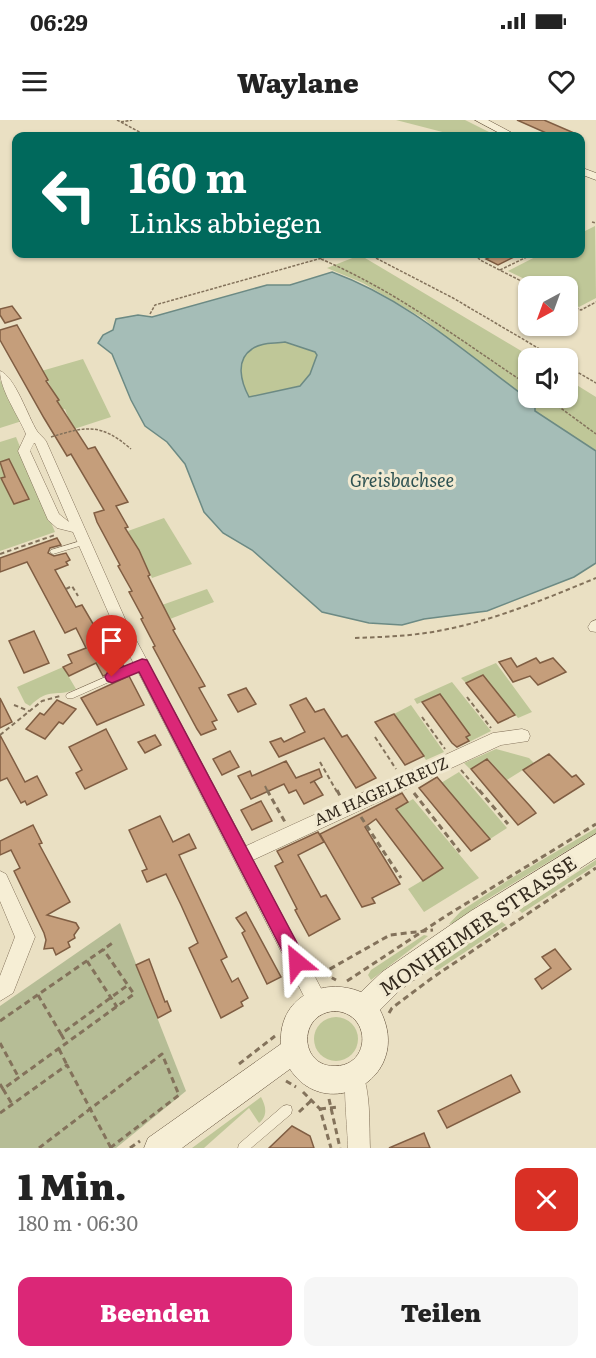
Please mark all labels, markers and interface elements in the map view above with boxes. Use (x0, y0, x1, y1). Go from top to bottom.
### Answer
text: 06:29 (30, 5, 88, 38)
text: Waylane (237, 61, 359, 101)
icon: menu (18, 65, 51, 98)
icon: heart (545, 65, 578, 98)
text: 160 m (129, 144, 247, 206)
icon: left (30, 156, 108, 234)
text: Links abbiegen (129, 201, 322, 241)
north arrow (518, 276, 578, 336)
map controls (518, 276, 578, 408)
button: sound (518, 348, 578, 408)
water label: Greisbachsee (350, 466, 454, 493)
pin (86, 615, 137, 677)
icon: arrive (95, 624, 128, 657)
street label: AM HAGELKREUZ (309, 750, 452, 831)
street label: MONHEIMER STRASSE (372, 847, 582, 1002)
position arrow (265, 930, 329, 994)
text: 1 Min. (18, 1158, 127, 1211)
button: close (515, 1168, 578, 1231)
text: 180 m · 06:30 (18, 1207, 138, 1237)
button: Beenden (18, 1277, 292, 1346)
button: Teilen (304, 1277, 578, 1346)

